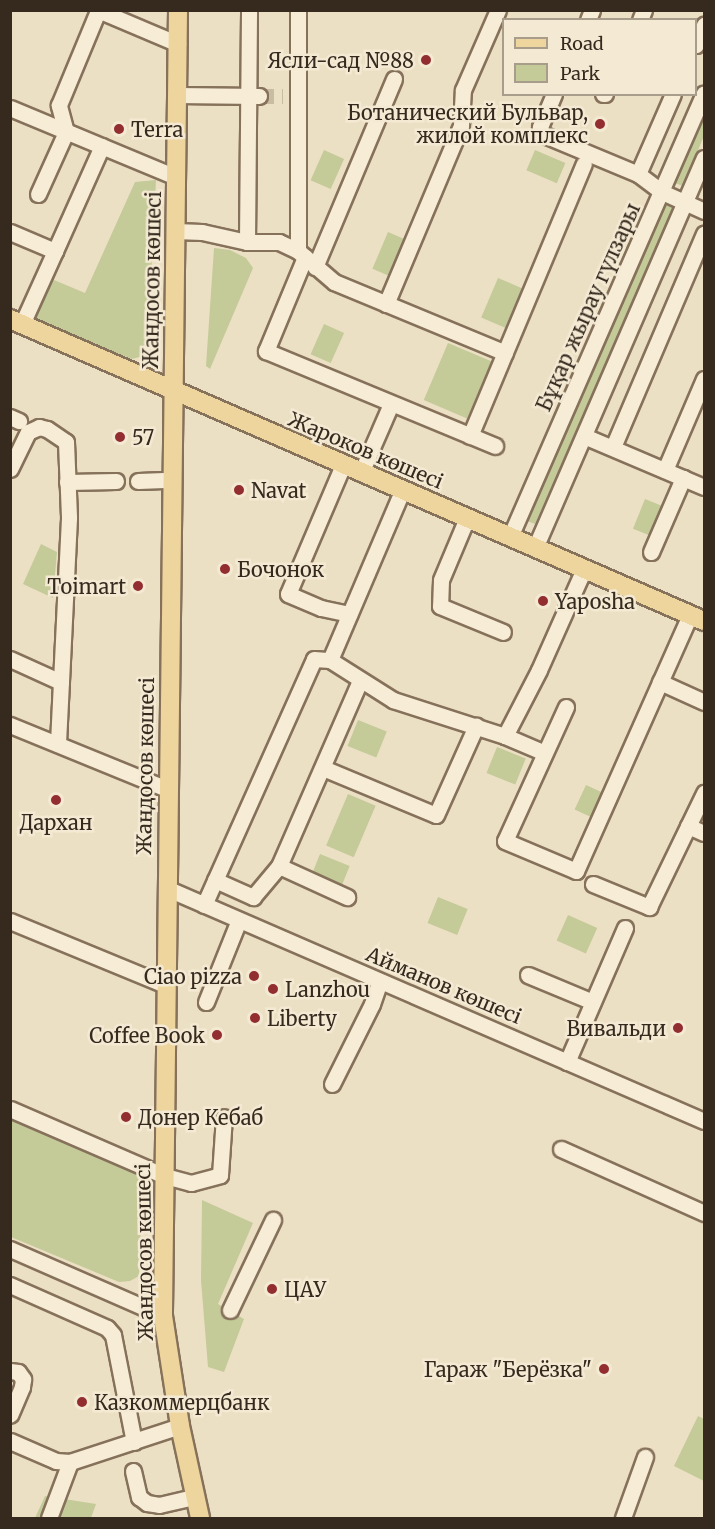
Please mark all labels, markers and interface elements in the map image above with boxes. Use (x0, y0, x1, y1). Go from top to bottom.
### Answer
legend (502, 18, 697, 96)
text: Road (560, 32, 604, 55)
place label: Ясли-сад №88 (268, 48, 414, 72)
marker: Ясли-сад №88 (419, 53, 433, 67)
text: Park (560, 62, 600, 85)
place label: Ботанический Бульвар, жилой комплекс (347, 100, 588, 147)
place label: Terra (131, 117, 183, 141)
marker: Ботанический Бульвар, жилой комплекс (593, 117, 607, 131)
marker: Terra (112, 122, 126, 136)
street label: Жандосов көшесі (138, 191, 166, 369)
street label: Бұқар жырау гүлзары (531, 199, 645, 415)
street label: Жароков көшесі (285, 407, 447, 493)
place label: 57 (132, 425, 154, 449)
marker: 57 (113, 430, 127, 444)
place label: Navat (251, 478, 306, 502)
marker: Navat (232, 483, 246, 497)
place label: Бочонок (237, 557, 324, 581)
marker: Бочонок (218, 562, 232, 576)
place label: Toimart (47, 574, 126, 598)
marker: Toimart (131, 579, 145, 593)
place label: Yaposha (555, 589, 635, 613)
marker: Yaposha (536, 594, 550, 608)
street label: Жандосов көшесі (131, 677, 159, 855)
marker: Дархан (49, 793, 63, 807)
place label: Дархан (19, 810, 93, 834)
street label: Айманов көшесі (363, 941, 525, 1029)
place label: Ciao pizza (144, 964, 242, 988)
marker: Ciao pizza (247, 969, 261, 983)
place label: Lanzhou (285, 977, 370, 1001)
marker: Lanzhou (266, 982, 280, 996)
place label: Liberty (267, 1006, 337, 1030)
marker: Liberty (248, 1011, 262, 1025)
place label: Вивальди (566, 1016, 666, 1040)
marker: Вивальди (671, 1021, 685, 1035)
place label: Coffee Book (89, 1023, 205, 1047)
marker: Coffee Book (210, 1028, 224, 1042)
place label: Донер Кебаб (138, 1105, 263, 1129)
marker: Донер Кебаб (119, 1110, 133, 1124)
street label: Жандосов көшесі (130, 1163, 158, 1341)
place label: ЦАУ (284, 1277, 326, 1301)
marker: ЦАУ (265, 1282, 279, 1296)
place label: Гараж "Берёзка" (424, 1357, 592, 1381)
marker: Гараж "Берёзка" (597, 1362, 611, 1376)
place label: Казкоммерцбанк (94, 1390, 270, 1414)
marker: Казкоммерцбанк (75, 1395, 89, 1409)

